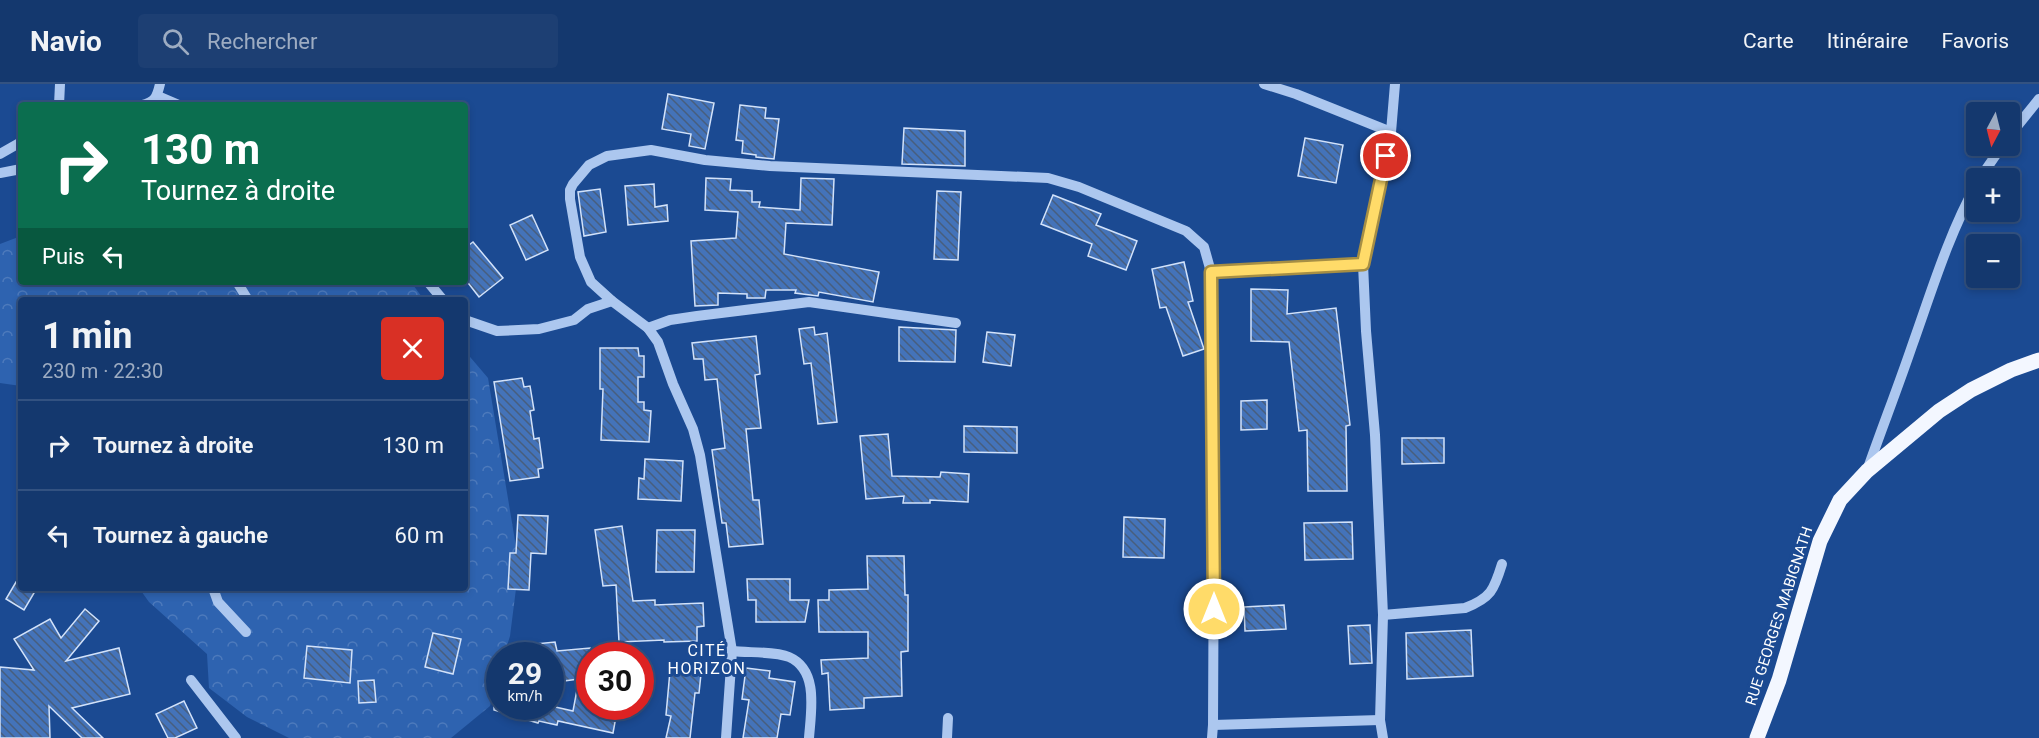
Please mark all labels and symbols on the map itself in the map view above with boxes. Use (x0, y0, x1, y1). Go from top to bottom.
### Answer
north arrow (1966, 102, 2020, 156)
pin (1360, 130, 1411, 181)
street label: RUE GEORGES MABIGNATH (1742, 524, 1816, 708)
position arrow (1182, 577, 1246, 641)
district label: CITÉ HORIZON (668, 641, 746, 678)
speed limit sign: 30 (576, 642, 654, 720)

